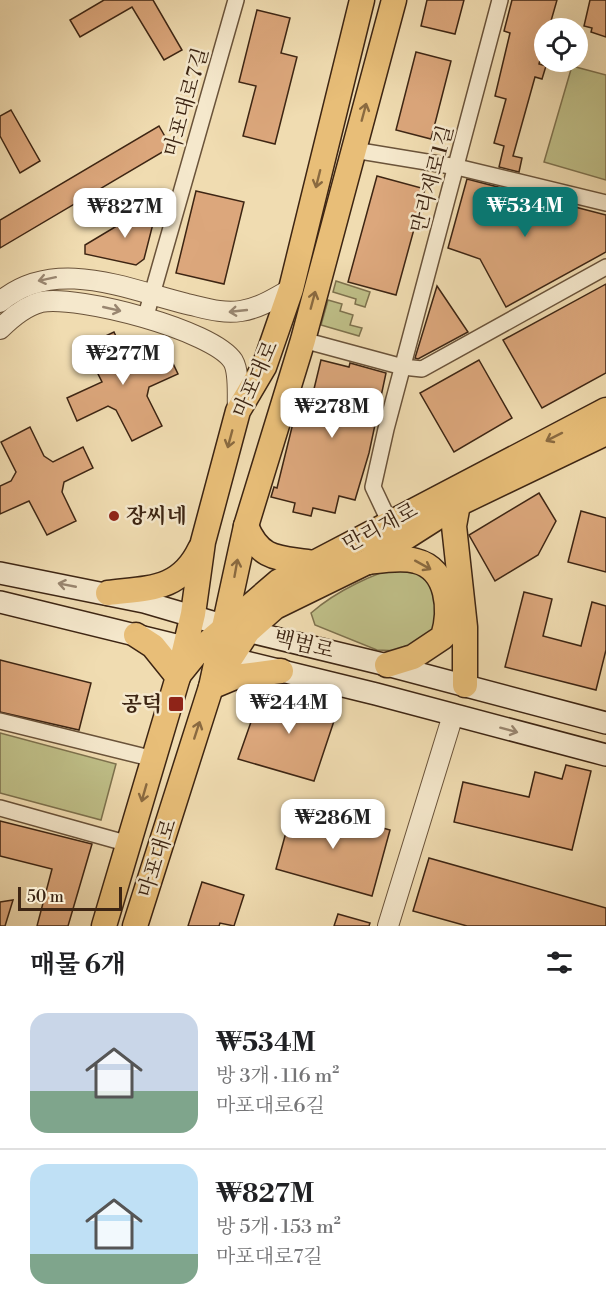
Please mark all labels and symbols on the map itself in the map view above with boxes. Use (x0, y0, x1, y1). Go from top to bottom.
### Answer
street label: 마포대로7길 (159, 45, 215, 160)
one-way arrow (359, 103, 371, 122)
street label: 만리재로1길 (406, 123, 460, 236)
one-way arrow (311, 169, 323, 188)
pin: ₩534M (483, 187, 567, 238)
pin: ₩827M (83, 188, 167, 239)
one-way arrow (38, 274, 57, 285)
one-way arrow (308, 291, 320, 310)
one-way arrow (102, 304, 121, 316)
one-way arrow (228, 305, 248, 316)
pin: ₩277M (81, 335, 165, 386)
street label: 마포대로 (228, 337, 284, 422)
pin: ₩278M (290, 388, 374, 439)
one-way arrow (224, 430, 236, 449)
one-way arrow (545, 432, 563, 443)
street label: 만리재로 (339, 497, 422, 558)
place label: 장씨네 (126, 504, 187, 530)
marker: 장씨네 (107, 509, 121, 523)
one-way arrow (231, 559, 242, 578)
one-way arrow (414, 559, 431, 571)
one-way arrow (57, 579, 77, 590)
street label: 백범로 (271, 625, 336, 665)
pin: ₩244M (247, 684, 331, 735)
place label: 공덕 (121, 692, 162, 718)
marker: 공덕 (167, 695, 185, 713)
one-way arrow (192, 721, 203, 740)
one-way arrow (500, 724, 519, 736)
one-way arrow (138, 783, 149, 802)
pin: ₩286M (291, 799, 375, 850)
street label: 마포대로 (133, 816, 183, 901)
scale bar (18, 884, 122, 912)

